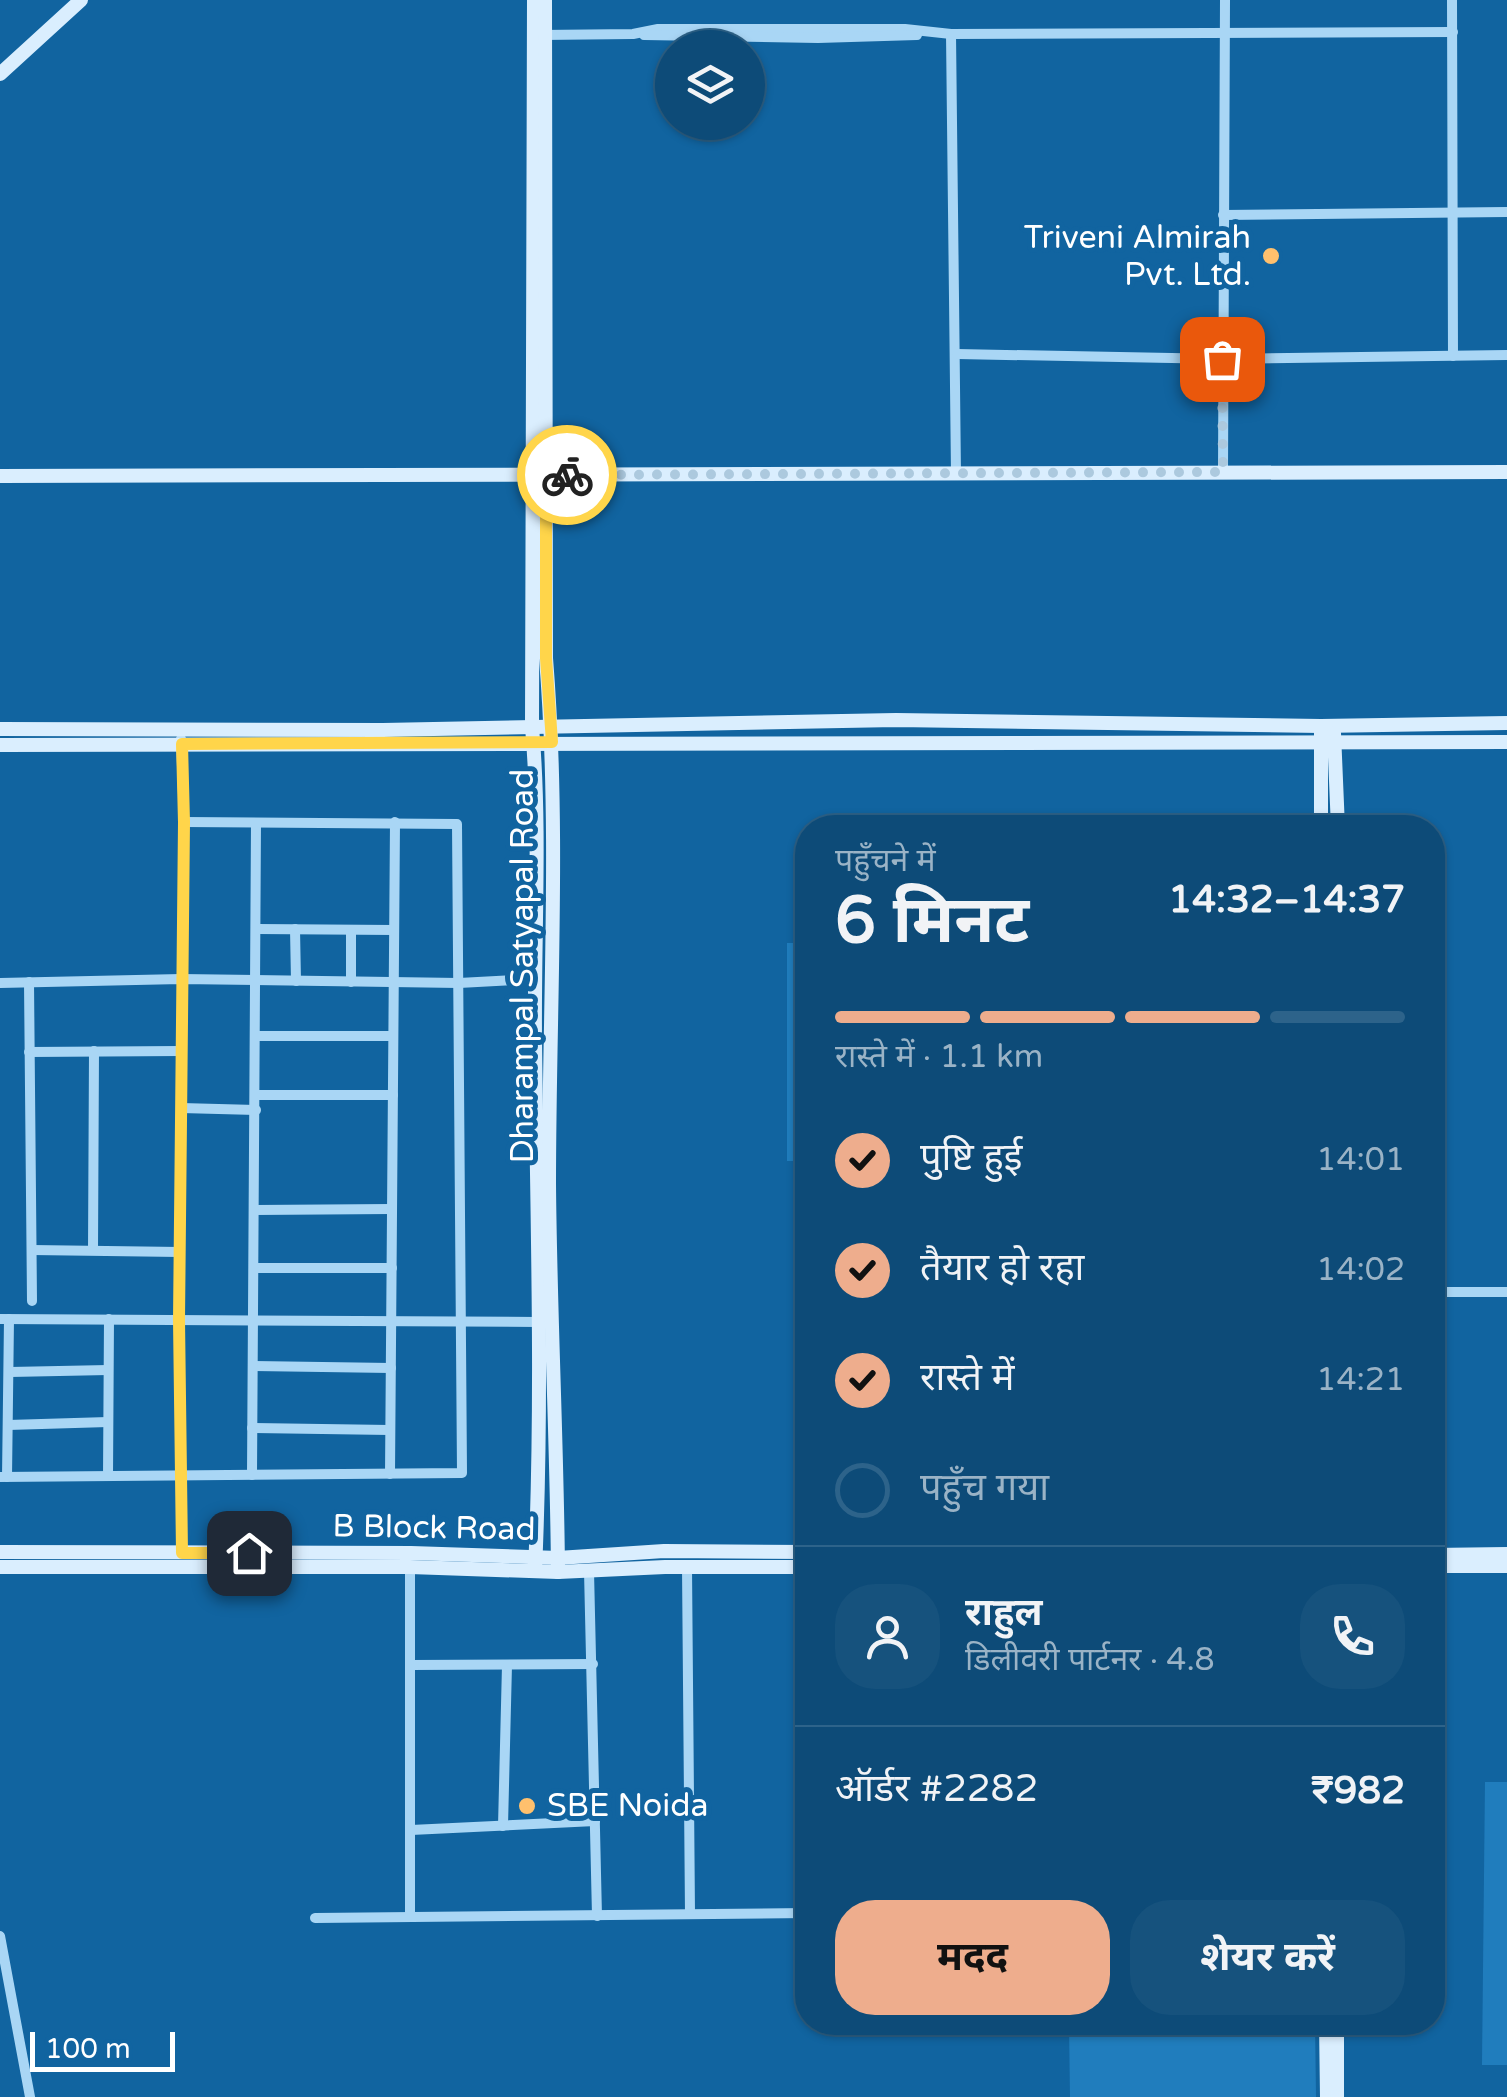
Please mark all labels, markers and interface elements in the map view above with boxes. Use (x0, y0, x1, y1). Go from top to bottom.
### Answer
map controls (655, 30, 765, 140)
button: layers (655, 30, 765, 140)
place label: Triveni Almirah Pvt. Ltd. (1024, 219, 1251, 294)
marker: Triveni Almirah Pvt. Ltd. (1260, 245, 1282, 267)
pin (1180, 317, 1265, 402)
icon: bag (1195, 332, 1250, 387)
courier (517, 425, 617, 525)
icon: bike (540, 448, 595, 503)
street label: Dharampal Satyapal Road (504, 769, 542, 1163)
text: पहुँचने में (835, 842, 936, 880)
text: 14:32–14:37 (1168, 877, 1405, 923)
text: 6 मिनट (835, 882, 1029, 961)
text: रास्ते में · 1.1 km (835, 1038, 1043, 1076)
icon: check (835, 1133, 890, 1188)
text: पुष्टि हुई (920, 1135, 1022, 1181)
text: 14:01 (1316, 1141, 1405, 1179)
icon: check (835, 1243, 890, 1298)
text: तैयार हो रहा (920, 1245, 1084, 1291)
text: 14:02 (1316, 1251, 1405, 1289)
icon: check (835, 1353, 890, 1408)
text: रास्ते में (920, 1355, 1014, 1401)
text: 14:21 (1316, 1361, 1405, 1399)
text: पहुँच गया (920, 1465, 1049, 1511)
street label: B Block Road (332, 1507, 536, 1549)
pin (207, 1511, 292, 1596)
icon: home (222, 1526, 277, 1581)
button: person (835, 1584, 940, 1689)
button: phone (1300, 1584, 1405, 1689)
text: राहुल (965, 1590, 1042, 1636)
text: डिलीवरी पार्टनर · 4.8 (965, 1641, 1215, 1679)
text: ऑर्डर #2282 (835, 1766, 1038, 1812)
text: ₹982 (1311, 1768, 1405, 1814)
place label: SBE Noida (547, 1787, 708, 1825)
marker: SBE Noida (516, 1795, 538, 1817)
button: मदद (835, 1900, 1110, 2015)
button: शेयर करें (1130, 1900, 1405, 2015)
scale bar (30, 2027, 175, 2072)
text: 100 m (45, 2032, 131, 2066)

